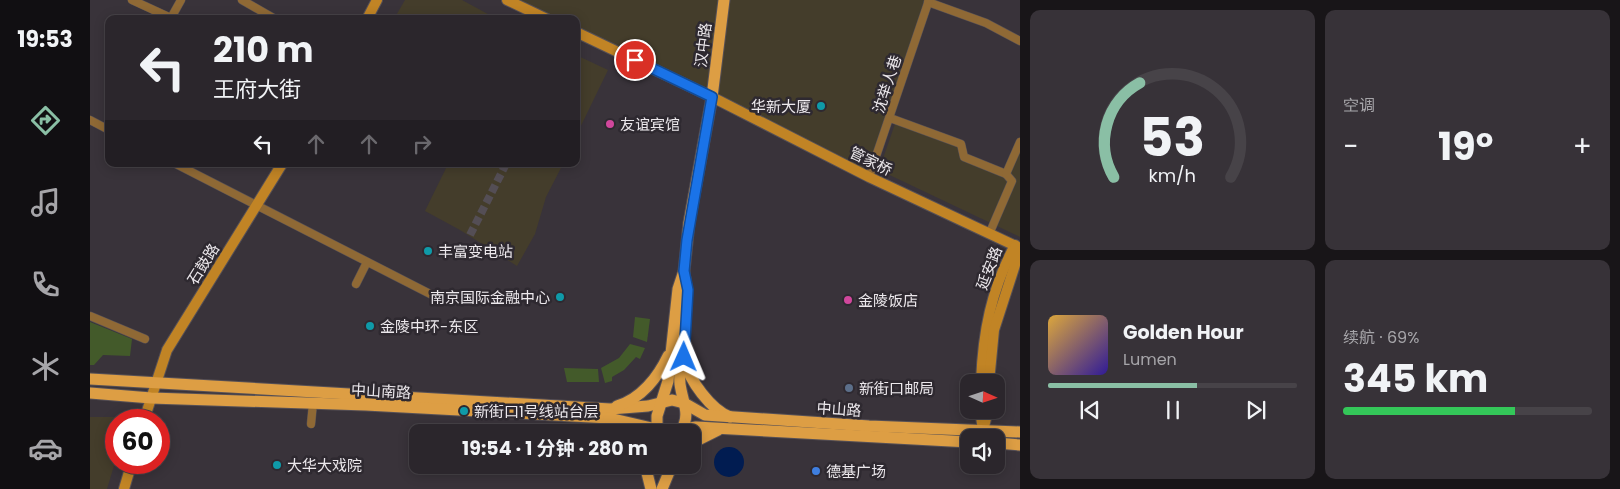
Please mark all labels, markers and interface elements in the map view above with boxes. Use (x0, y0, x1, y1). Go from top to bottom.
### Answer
street label: 汉中路 (690, 21, 716, 69)
text: 19:53 (17, 24, 73, 55)
text: 210 m (213, 25, 313, 74)
icon: left (130, 35, 195, 100)
pin (614, 39, 656, 81)
icon: arrive (621, 46, 649, 74)
street label: 沈举人巷 (868, 52, 906, 116)
text: 王府大街 (213, 74, 301, 105)
text: 空调 (1343, 94, 1375, 117)
place label: 华新大厦 (751, 96, 811, 117)
marker: 华新大厦 (815, 100, 827, 112)
text: 53 (1140, 101, 1205, 174)
icon: directions (28, 103, 63, 138)
place label: 友谊宾馆 (620, 114, 680, 135)
marker: 友谊宾馆 (604, 118, 616, 130)
text: 19° (1438, 120, 1493, 173)
text: − (1343, 127, 1358, 166)
text: + (1573, 127, 1592, 166)
icon: left (249, 130, 277, 158)
icon: ahead (302, 130, 330, 158)
icon: ahead (355, 130, 383, 158)
icon: right (408, 130, 436, 158)
street label: 管家桥 (846, 142, 896, 180)
text: km/h (1149, 163, 1196, 188)
icon: music (28, 185, 63, 220)
street label: 石鼓路 (182, 239, 224, 289)
place label: 丰富变电站 (438, 241, 513, 262)
street label: 延安路 (971, 243, 1007, 293)
marker: 丰富变电站 (422, 245, 434, 257)
icon: phone (28, 267, 63, 302)
place label: 南京国际金融中心 (430, 287, 550, 308)
place label: 金陵饭店 (858, 290, 918, 311)
marker: 南京国际金融中心 (554, 291, 566, 303)
marker: 金陵饭店 (842, 294, 854, 306)
place label: 金陵中环-东区 (380, 316, 478, 337)
text: Golden Hour (1123, 319, 1244, 346)
marker: 金陵中环-东区 (364, 320, 376, 332)
text: 续航 · 69% (1343, 326, 1419, 349)
position arrow (657, 330, 709, 382)
text: Lumen (1123, 348, 1177, 371)
icon: climate (28, 349, 63, 384)
text: 345 km (1343, 352, 1488, 405)
north arrow (960, 374, 1005, 419)
map controls (960, 374, 1005, 474)
place label: 新街口邮局 (859, 378, 934, 399)
street label: 中山南路 (350, 379, 412, 403)
marker: 新街口邮局 (843, 382, 855, 394)
icon: previous (1076, 396, 1104, 424)
icon: pause (1159, 396, 1187, 424)
icon: next (1242, 396, 1270, 424)
street label: 中山路 (816, 397, 862, 421)
place label: 新街口1号线站台层 (474, 401, 599, 422)
marker: 新街口1号线站台层 (458, 405, 470, 417)
speed limit sign: 60 (105, 409, 170, 474)
button: sound (960, 429, 1005, 474)
icon: car (28, 431, 63, 466)
text: 19:54 · 1 分钟 · 280 m (462, 435, 648, 462)
place label: 大华大戏院 (287, 455, 362, 476)
marker: 大华大戏院 (271, 459, 283, 471)
place label: 德基广场 (826, 461, 886, 482)
marker: 德基广场 (810, 465, 822, 477)

